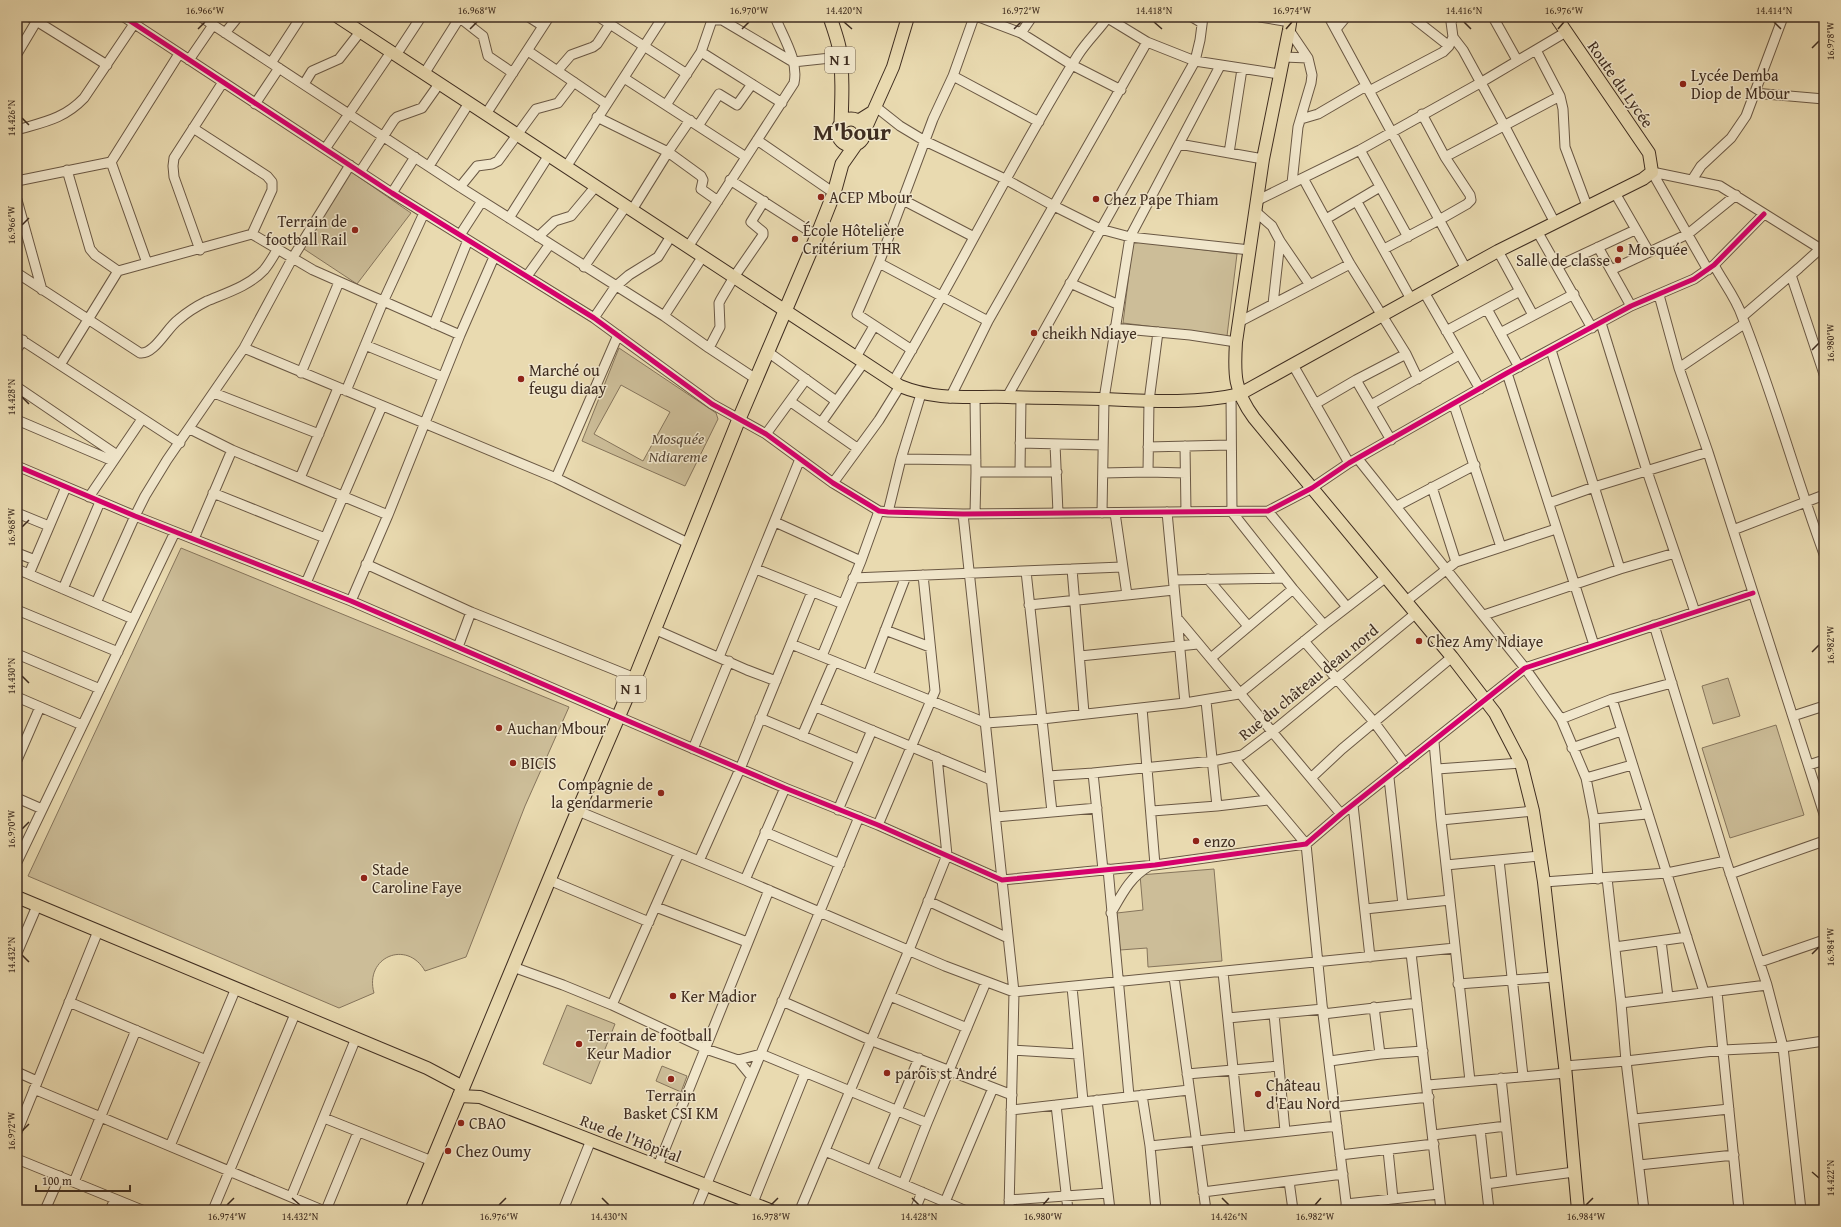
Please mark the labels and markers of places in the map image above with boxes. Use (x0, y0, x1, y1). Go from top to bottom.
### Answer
place label: Lycée Demba Diop de Mbour (1691, 63, 1790, 105)
marker: Lycée Demba Diop de Mbour (1678, 79, 1688, 89)
place label: ACEP Mbour (829, 185, 913, 209)
place label: Chez Pape Thiam (1104, 187, 1219, 211)
marker: ACEP Mbour (816, 192, 826, 202)
marker: Chez Pape Thiam (1091, 194, 1101, 204)
place label: Terrain de football Rail (266, 209, 348, 251)
place label: École Hôtelière Critérium THR (803, 218, 904, 260)
marker: Terrain de football Rail (350, 225, 360, 235)
marker: École Hôtelière Critérium THR (790, 234, 800, 244)
place label: Mosquée (1628, 237, 1688, 261)
marker: Mosquée (1615, 244, 1625, 254)
place label: Salle de classe (1516, 248, 1610, 272)
marker: Salle de classe (1613, 255, 1623, 265)
place label: cheikh Ndiaye (1042, 321, 1137, 345)
marker: cheikh Ndiaye (1029, 328, 1039, 338)
place label: Marché ou feugu diaay (529, 358, 607, 400)
marker: Marché ou feugu diaay (516, 374, 526, 384)
place label: Chez Amy Ndiaye (1427, 629, 1543, 653)
marker: Chez Amy Ndiaye (1414, 636, 1424, 646)
place label: Auchan Mbour (507, 716, 606, 740)
marker: Auchan Mbour (494, 723, 504, 733)
place label: BICIS (521, 751, 557, 775)
marker: BICIS (508, 758, 518, 768)
place label: Compagnie de la gendarmerie (551, 772, 653, 814)
marker: Compagnie de la gendarmerie (656, 788, 666, 798)
place label: enzo (1204, 829, 1236, 853)
marker: enzo (1191, 836, 1201, 846)
place label: Stade Caroline Faye (372, 857, 462, 899)
marker: Stade Caroline Faye (359, 873, 369, 883)
place label: Ker Madior (681, 984, 757, 1008)
marker: Ker Madior (668, 991, 678, 1001)
place label: Terrain de football Keur Madior (587, 1023, 712, 1065)
marker: Terrain de football Keur Madior (574, 1039, 584, 1049)
place label: parois st André (895, 1061, 997, 1085)
marker: parois st André (882, 1068, 892, 1078)
place label: Château d'Eau Nord (1266, 1073, 1341, 1115)
marker: Terrain Basket CSI KM (666, 1074, 676, 1084)
place label: Terrain Basket CSI KM (623, 1083, 719, 1125)
marker: Château d'Eau Nord (1253, 1089, 1263, 1099)
place label: CBAO (469, 1111, 506, 1135)
marker: CBAO (456, 1118, 466, 1128)
place label: Chez Oumy (456, 1139, 531, 1163)
marker: Chez Oumy (443, 1146, 453, 1156)

